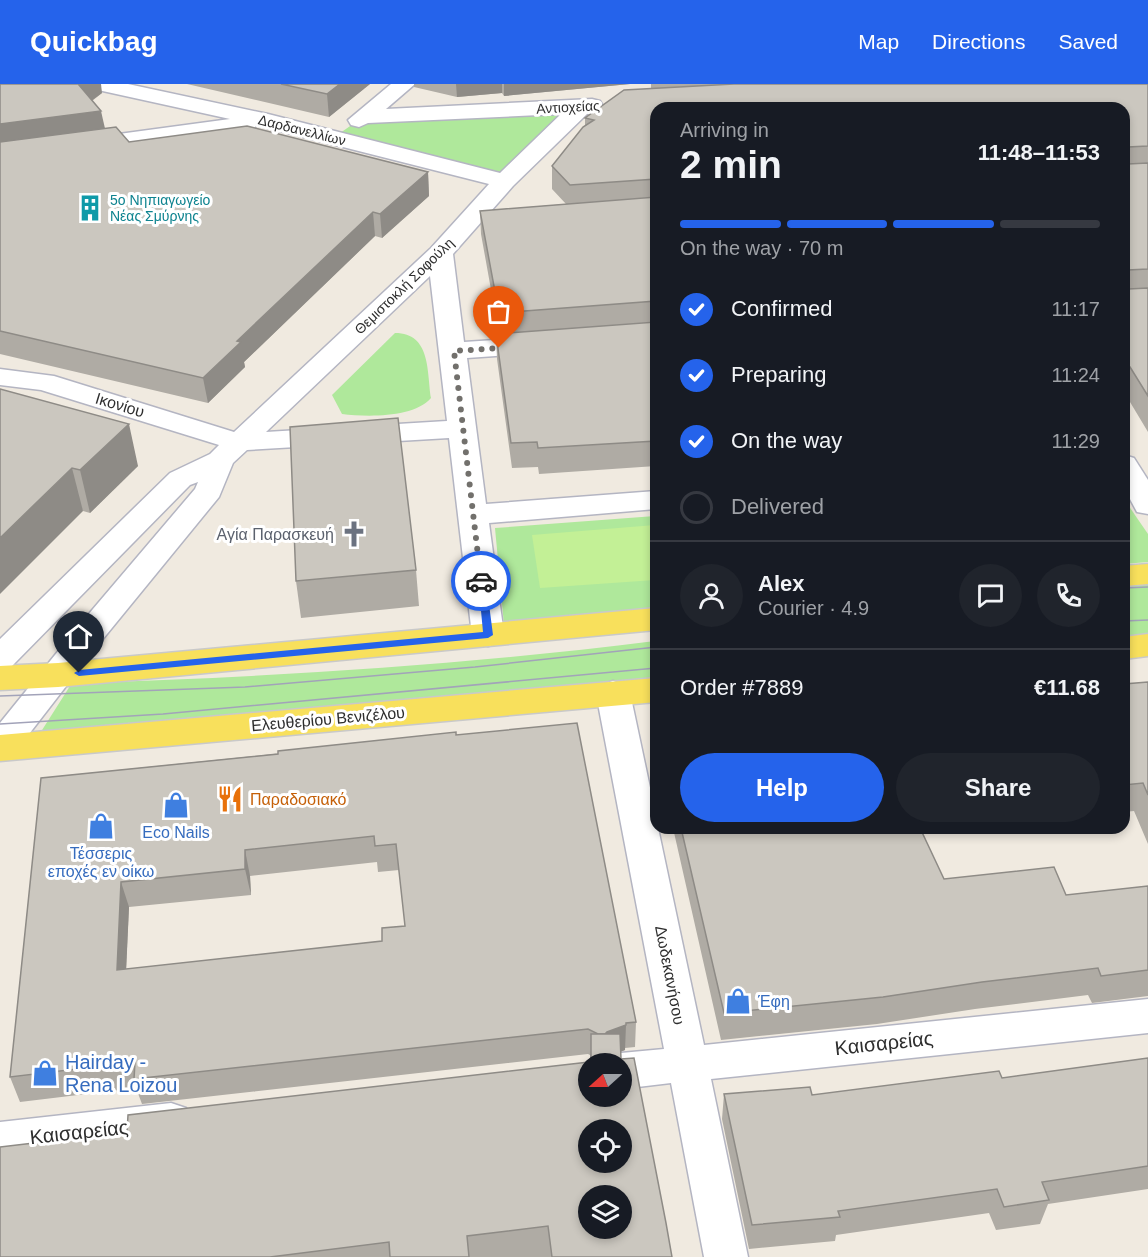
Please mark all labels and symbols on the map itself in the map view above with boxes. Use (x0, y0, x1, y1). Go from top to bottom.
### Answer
street label: Αντιοχείας (536, 97, 600, 117)
street label: Δαρδανελλίων (257, 111, 347, 149)
place label: 5ο Νηπιαγωγείο Νέας Σμύρνης (110, 192, 211, 224)
building icon: 5ο Νηπιαγωγείο Νέας Σμύρνης (75, 193, 105, 223)
street label: Θεμιστοκλή Σοφούλη (351, 235, 457, 337)
pin (473, 286, 524, 348)
street label: Ικονίου (93, 390, 147, 420)
church icon: Αγία Παρασκευή (339, 519, 369, 549)
place label: Αγία Παρασκευή (217, 526, 334, 543)
courier (451, 551, 511, 611)
pin (53, 611, 104, 673)
street label: Ελευθερίου Βενιζέλου (250, 704, 406, 735)
restaurant icon: Παραδοσιακό (215, 784, 245, 814)
shop icon: Eco Nails (161, 790, 191, 820)
place label: Παραδοσιακό (250, 791, 346, 808)
shop icon: Τέσσερις εποχές εν οίκω (86, 811, 116, 841)
place label: Eco Nails (142, 824, 210, 841)
place label: Τέσσερις εποχές εν οίκω (48, 845, 154, 880)
street label: Δωδεκανήσου (652, 924, 688, 1026)
shop icon: Έφη (723, 986, 753, 1016)
place label: Έφη (757, 993, 790, 1010)
street label: Καισαρείας (834, 1027, 935, 1059)
place label: Hairday - Rena Loizou (65, 1051, 177, 1096)
north arrow (578, 1053, 632, 1107)
shop icon: Hairday - Rena Loizou (30, 1058, 60, 1088)
street label: Καισαρείας (29, 1116, 130, 1148)

